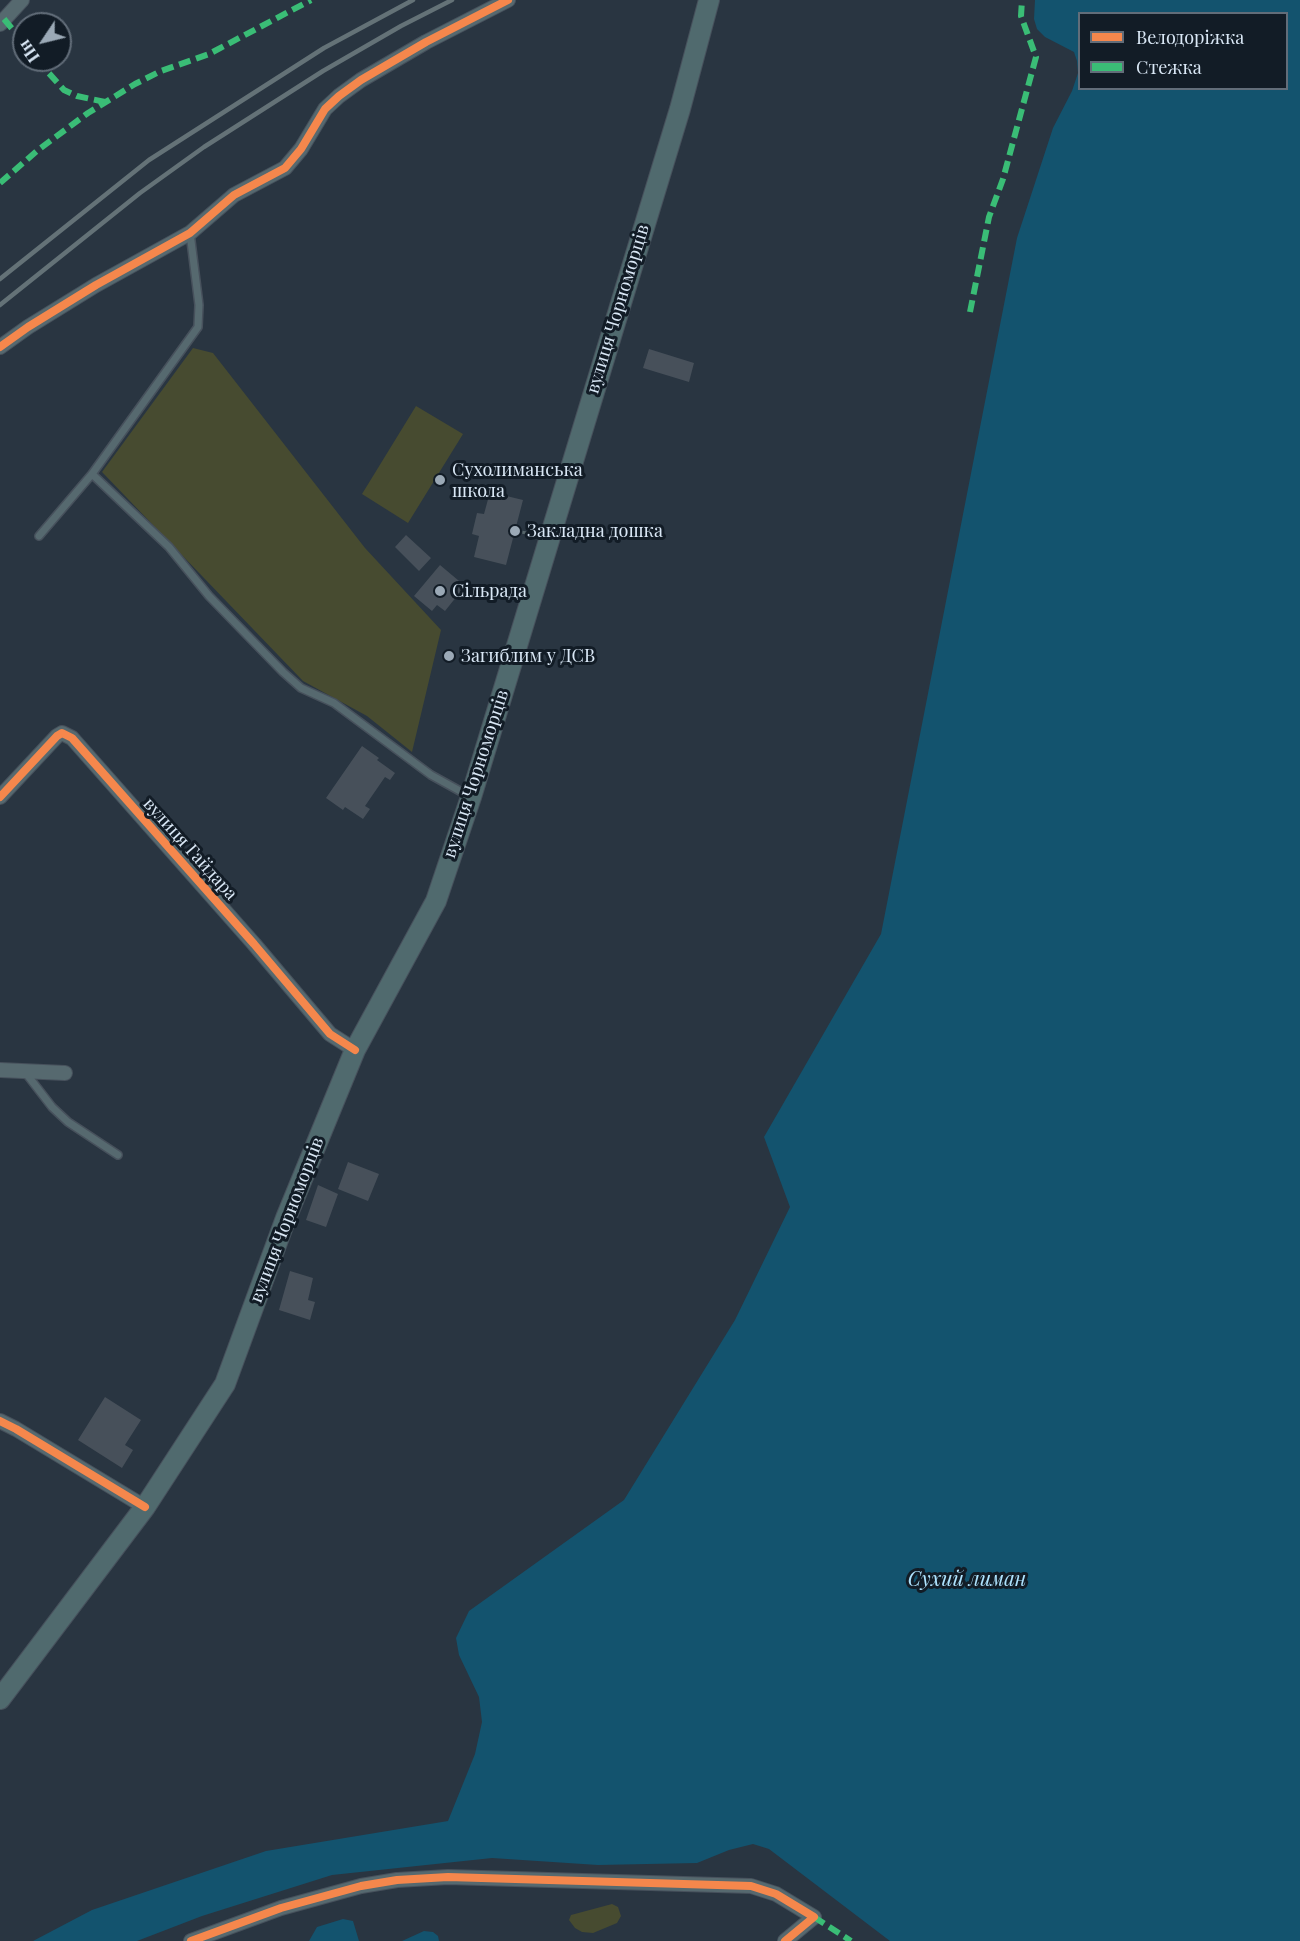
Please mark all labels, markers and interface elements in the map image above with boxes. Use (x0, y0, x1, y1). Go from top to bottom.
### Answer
north arrow (12, 12, 72, 72)
legend (1078, 12, 1288, 90)
text: Велодоріжка (1136, 25, 1244, 49)
text: Пн (13, 36, 44, 67)
text: Стежка (1136, 55, 1202, 79)
street label: вулиця Чорноморців (582, 222, 654, 396)
place label: Сухолиманська школа (452, 459, 583, 502)
marker: Сухолиманська школа (433, 473, 447, 487)
place label: Закладна дошка (527, 520, 663, 542)
marker: Закладна дошка (508, 524, 522, 538)
place label: Сільрада (452, 580, 527, 602)
marker: Сільрада (433, 584, 447, 598)
place label: Загиблим у ДСВ (461, 645, 595, 667)
marker: Загиблим у ДСВ (442, 649, 456, 663)
street label: вулиця Чорноморців (439, 687, 513, 861)
street label: вулиця Гайдара (138, 793, 242, 905)
street label: вулиця Чорноморців (245, 1134, 329, 1306)
water label: Сухий лиман (908, 1568, 1026, 1592)

